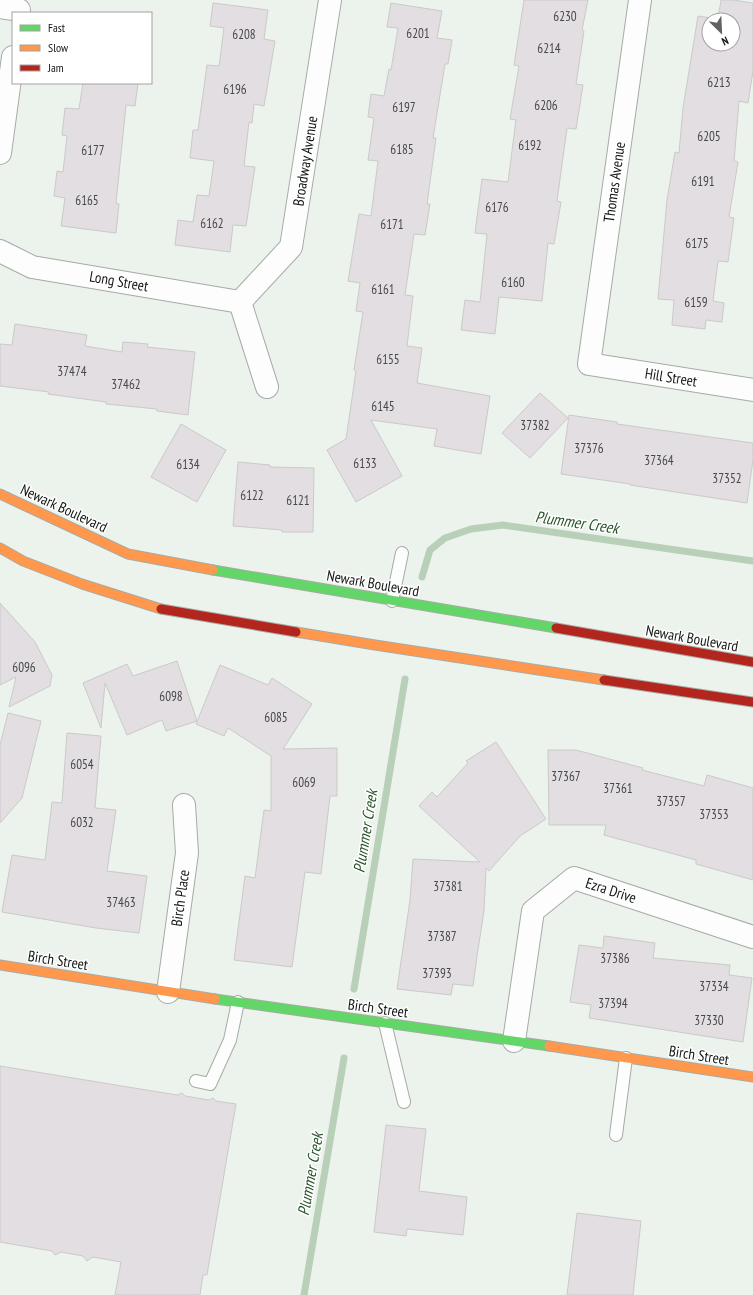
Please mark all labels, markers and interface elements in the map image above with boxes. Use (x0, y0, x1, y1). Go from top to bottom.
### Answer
house number: 6230 (553, 8, 577, 25)
legend (12, 12, 152, 84)
north arrow (701, 12, 741, 52)
text: Fast (48, 20, 66, 35)
house number: 6201 (406, 25, 430, 42)
house number: 6208 (232, 26, 256, 43)
text: N (719, 34, 731, 49)
text: Slow (48, 40, 69, 55)
house number: 6214 (537, 40, 561, 57)
text: Jam (47, 60, 64, 75)
house number: 6213 (707, 74, 731, 91)
house number: 6196 (223, 81, 247, 98)
house number: 6206 (534, 97, 558, 114)
house number: 6197 (392, 99, 416, 116)
street label: Broadway Avenue (289, 115, 321, 207)
house number: 6205 (697, 128, 721, 145)
house number: 6192 (518, 137, 542, 154)
street label: Thomas Avenue (599, 140, 629, 224)
house number: 6185 (390, 141, 414, 158)
house number: 6177 (81, 142, 105, 159)
house number: 6191 (691, 173, 715, 190)
house number: 6165 (75, 192, 99, 209)
house number: 6176 (485, 199, 509, 216)
house number: 6162 (200, 215, 224, 232)
house number: 6171 (380, 216, 404, 233)
house number: 6175 (685, 235, 709, 252)
street label: Long Street (88, 266, 150, 296)
house number: 6160 (501, 274, 525, 291)
house number: 6161 (371, 281, 395, 298)
house number: 6159 (684, 294, 708, 311)
house number: 6155 (376, 351, 400, 368)
house number: 37474 (57, 363, 87, 380)
street label: Hill Street (644, 364, 698, 390)
house number: 37462 (111, 376, 141, 393)
house number: 6145 (371, 398, 395, 415)
house number: 37382 (520, 417, 550, 434)
house number: 37376 (574, 440, 604, 457)
house number: 37364 (644, 452, 674, 469)
house number: 6133 (353, 455, 377, 472)
house number: 6134 (176, 456, 200, 473)
house number: 37352 (712, 470, 742, 487)
street label: Newark Boulevard (18, 480, 110, 536)
house number: 6122 (240, 487, 264, 504)
house number: 6121 (286, 492, 310, 509)
water label: Plummer Creek (534, 506, 622, 538)
street label: Newark Boulevard (325, 566, 421, 600)
street label: Newark Boulevard (644, 621, 740, 655)
house number: 6096 (12, 659, 36, 676)
house number: 6098 (159, 688, 183, 705)
house number: 6085 (264, 709, 288, 726)
house number: 6054 (70, 756, 94, 773)
house number: 37367 (551, 768, 581, 785)
house number: 6069 (292, 774, 316, 791)
house number: 37361 (603, 780, 633, 797)
water label: Plummer Creek (349, 786, 382, 874)
house number: 37357 (656, 793, 686, 810)
house number: 37353 (699, 806, 729, 823)
house number: 6032 (70, 814, 94, 831)
street label: Birch Place (167, 868, 193, 928)
street label: Ezra Drive (583, 873, 639, 907)
house number: 37381 (433, 878, 463, 895)
house number: 37463 (106, 894, 136, 911)
house number: 37387 (427, 928, 457, 945)
street label: Birch Street (27, 946, 89, 974)
house number: 37386 (600, 950, 630, 967)
house number: 37393 (422, 965, 452, 982)
house number: 37334 (699, 978, 729, 995)
street label: Birch Street (347, 994, 409, 1022)
house number: 37394 (598, 995, 628, 1012)
house number: 37330 (694, 1012, 724, 1029)
street label: Birch Street (668, 1041, 730, 1069)
water label: Plummer Creek (293, 1129, 327, 1217)

